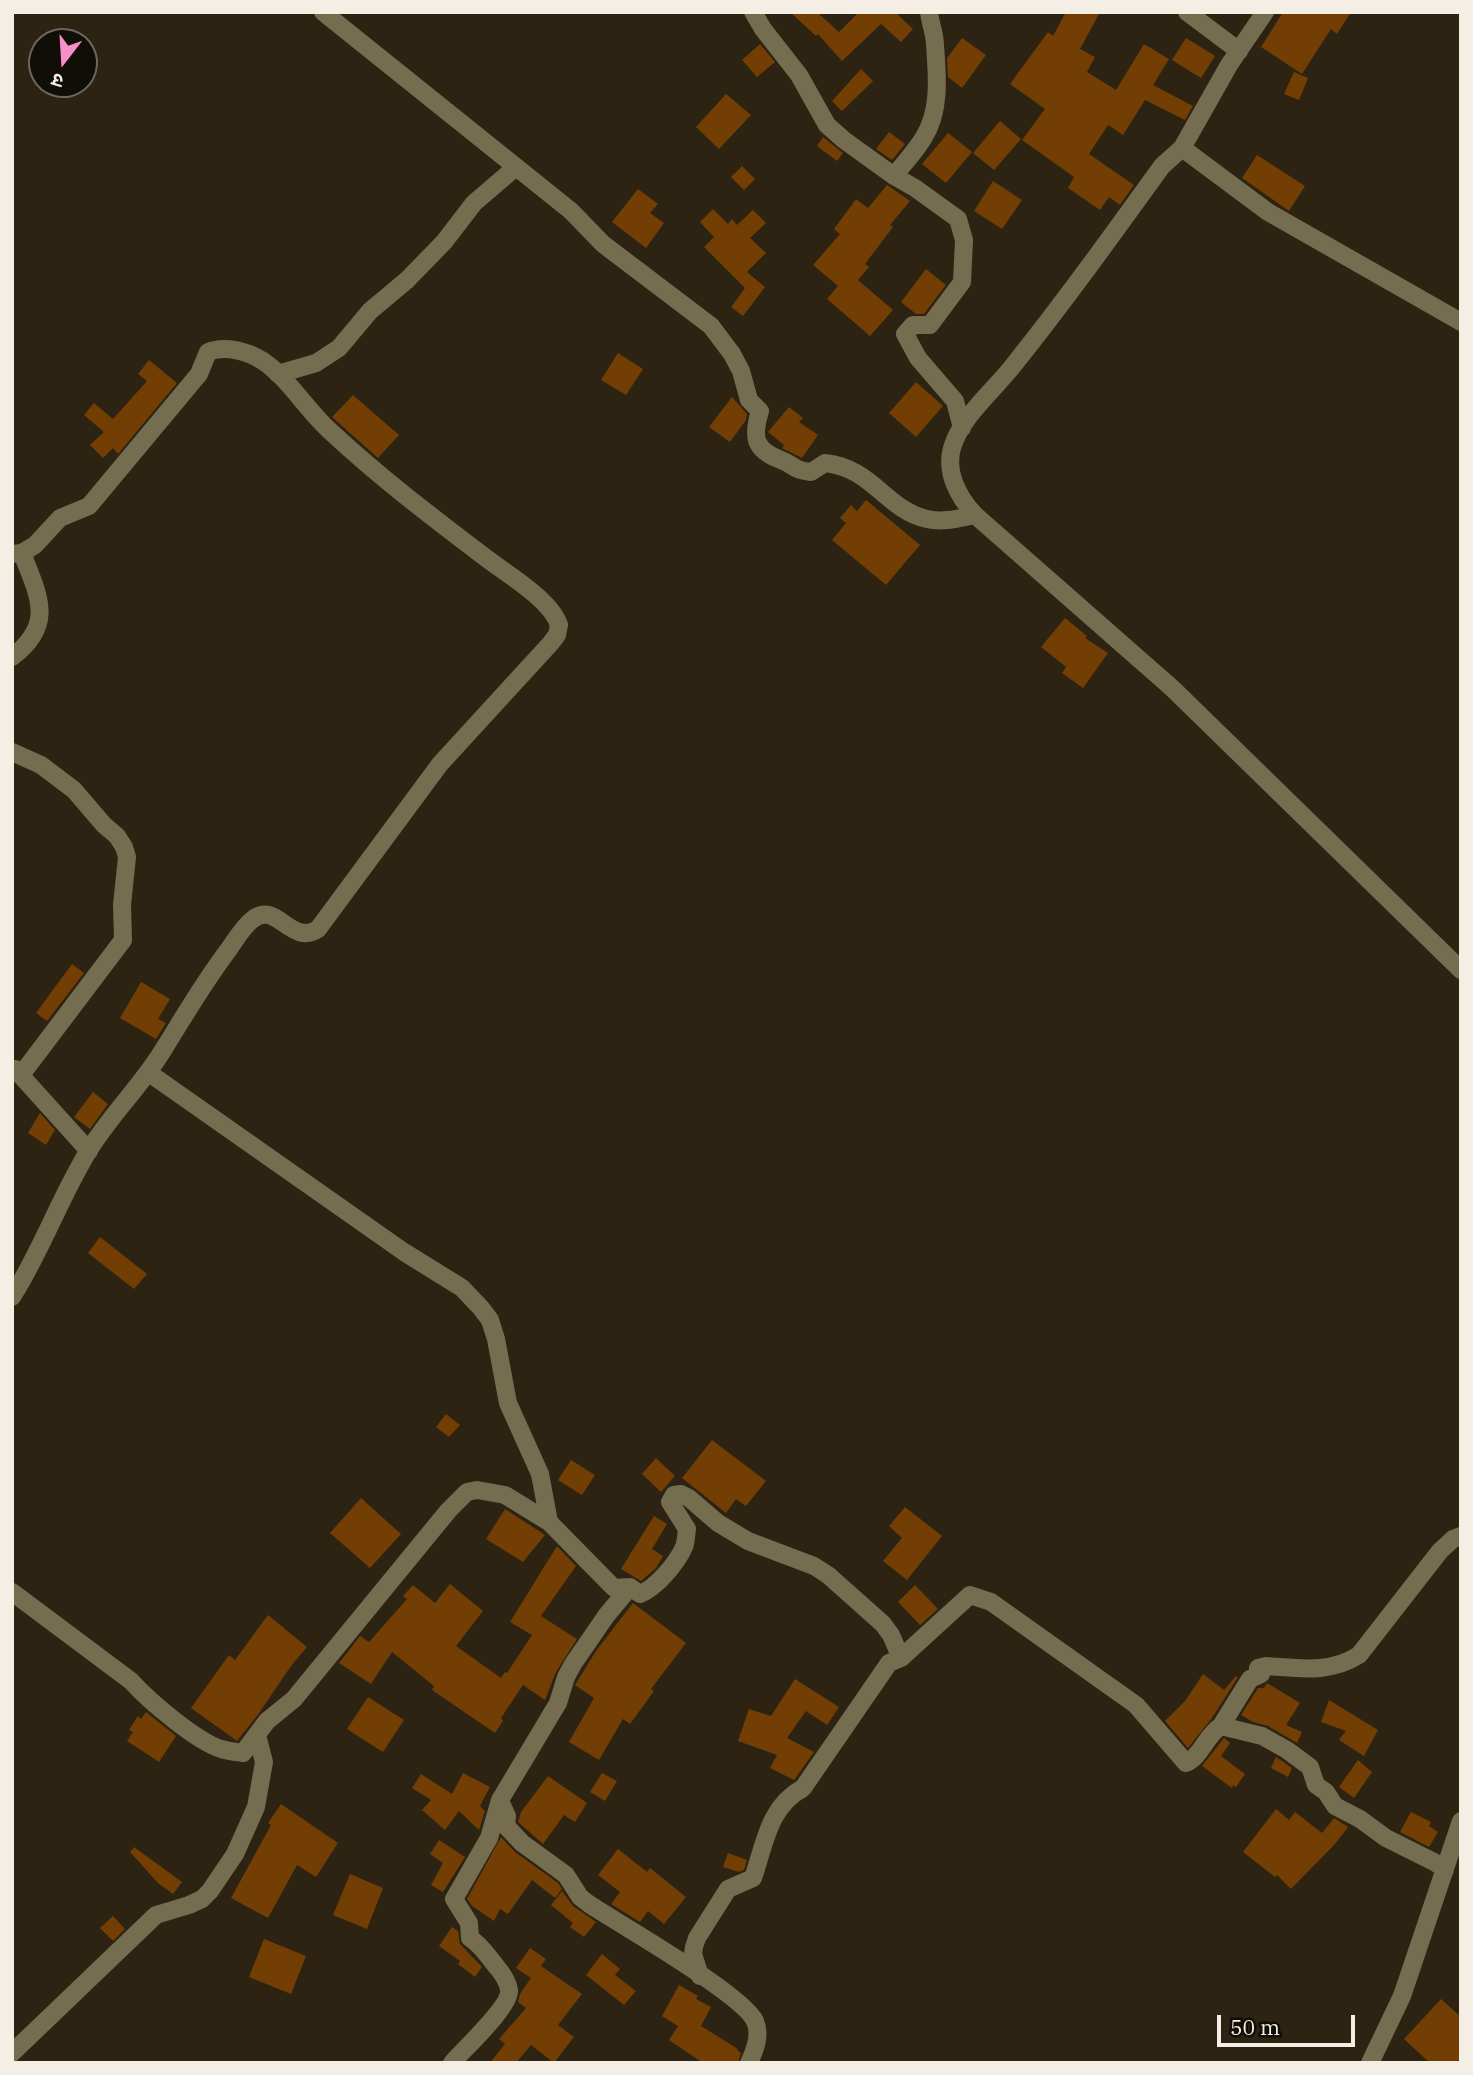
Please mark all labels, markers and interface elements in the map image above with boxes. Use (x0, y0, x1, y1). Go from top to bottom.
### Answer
north arrow (28, 28, 98, 98)
text: उ (49, 68, 66, 94)
scale bar (1221, 2002, 1359, 2046)
text: 50 m (1230, 2013, 1280, 2041)

